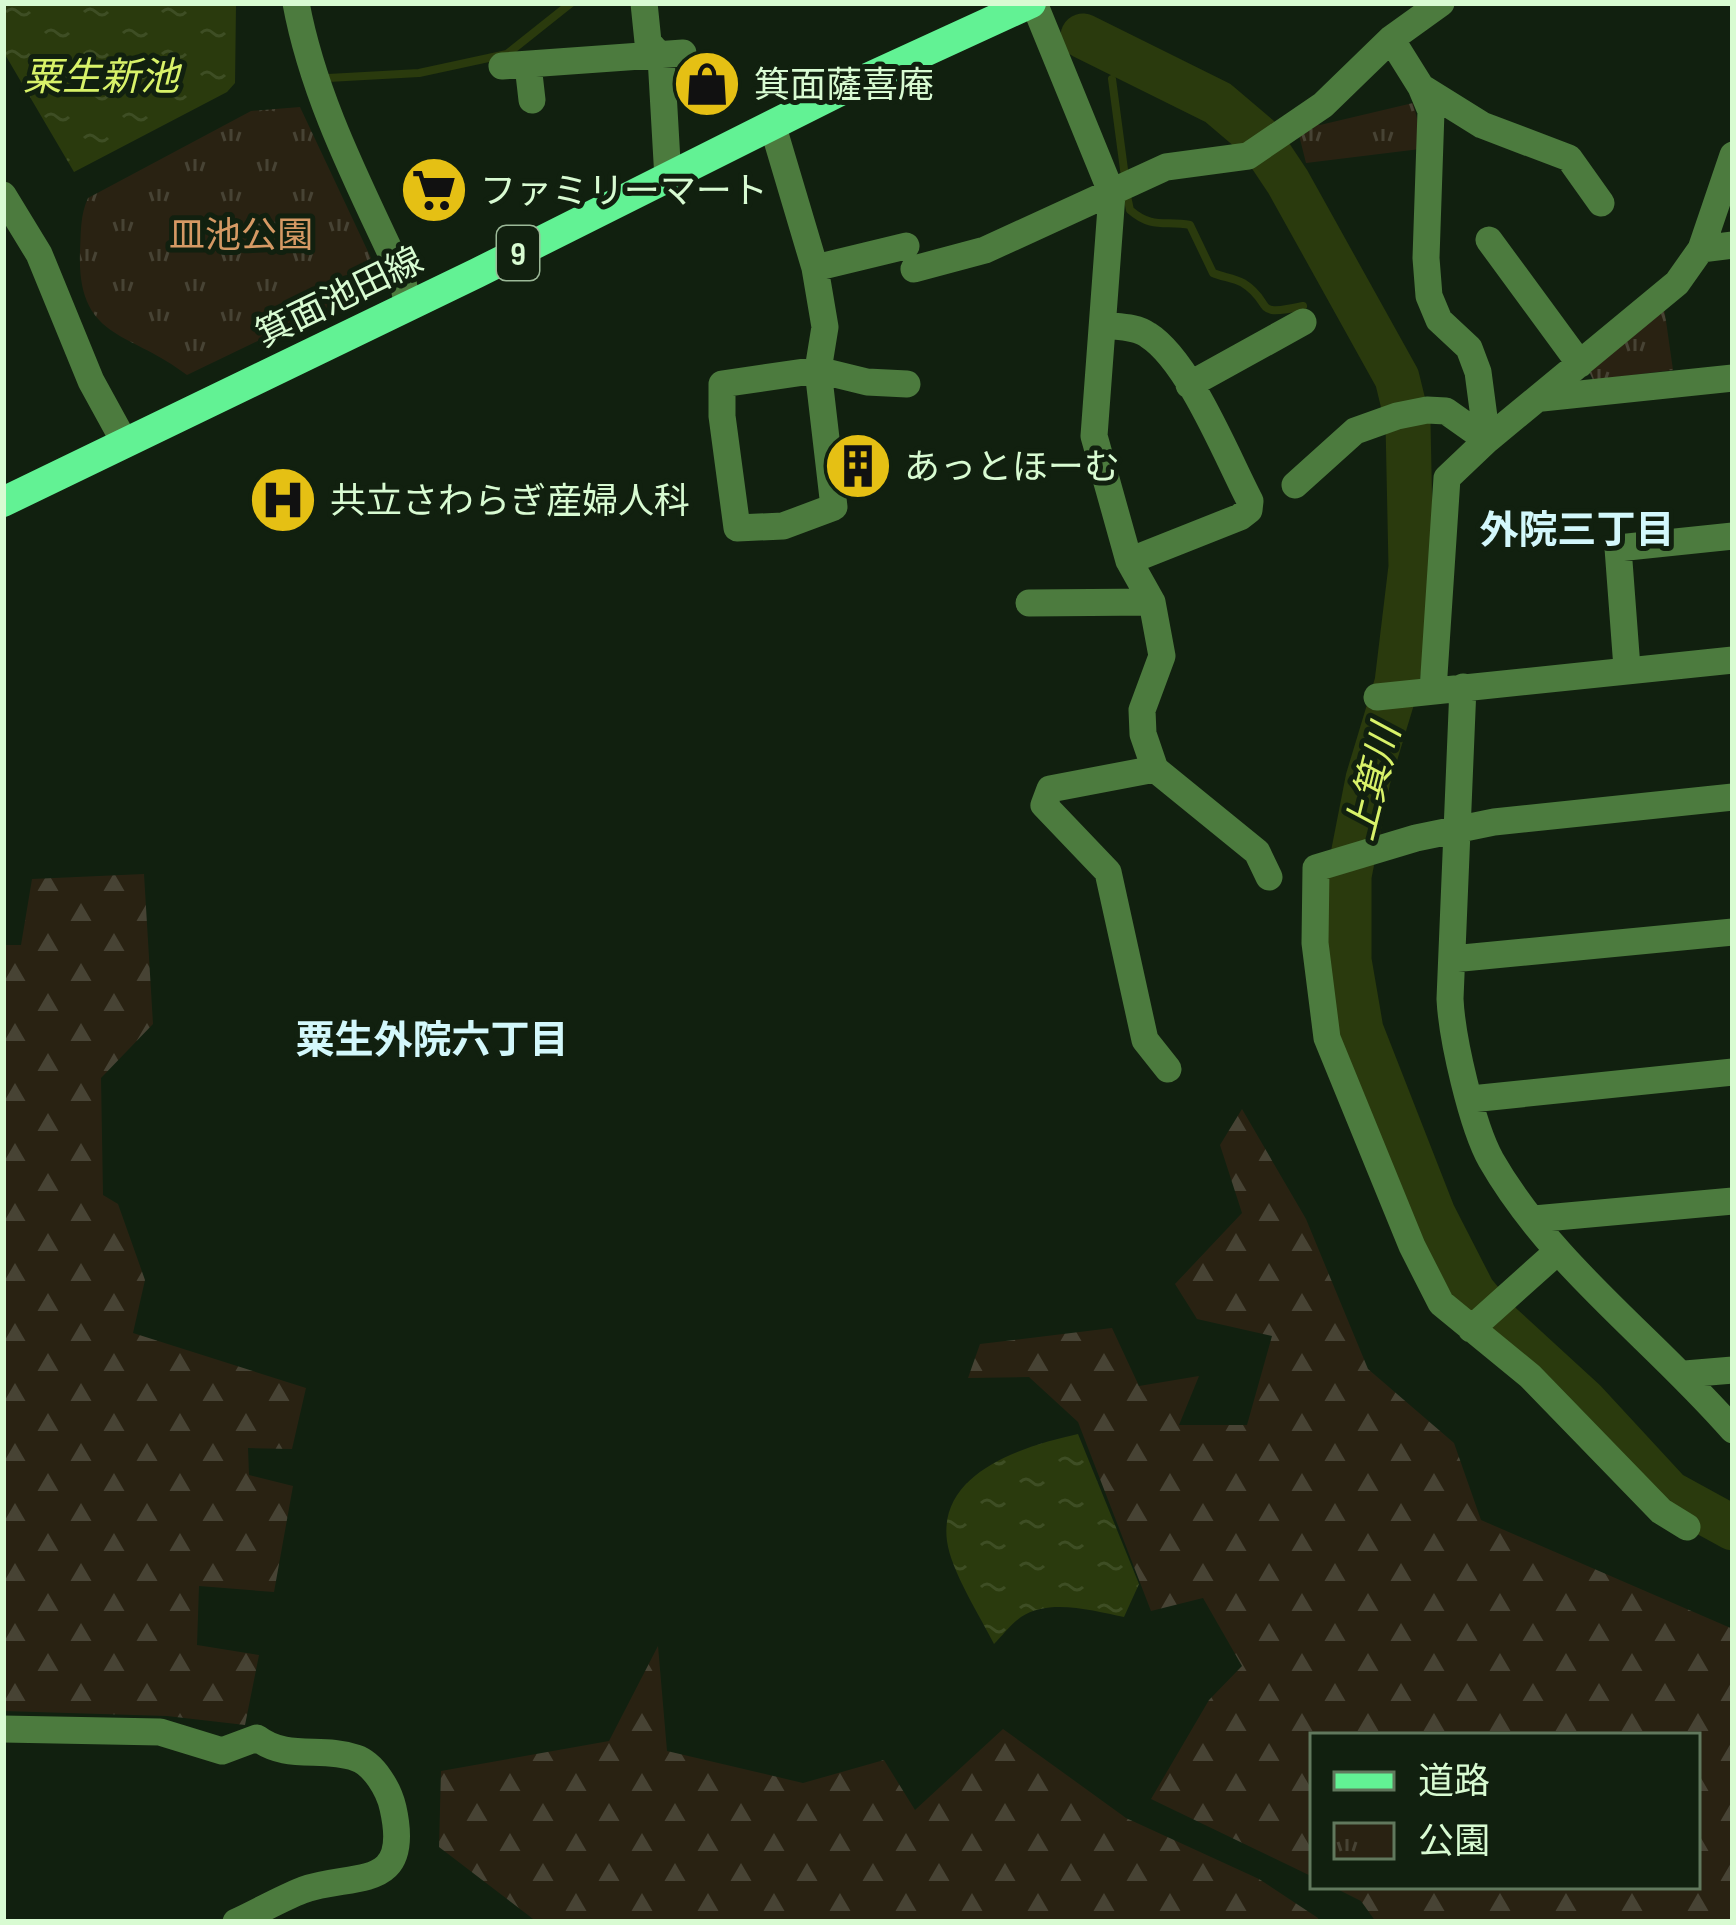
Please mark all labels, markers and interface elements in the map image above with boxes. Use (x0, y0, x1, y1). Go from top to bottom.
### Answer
shop icon: 箕面薩喜庵 (672, 49, 742, 119)
water label: 粟生新池 (23, 55, 183, 102)
place label: 箕面薩喜庵 (754, 65, 934, 108)
supermarket icon: ファミリーマート (399, 155, 469, 225)
place label: ファミリーマート (480, 171, 768, 214)
park label: 皿池公園 (169, 215, 313, 258)
road number: 9 (497, 226, 539, 280)
street label: 箕面池田線 (250, 239, 430, 357)
building icon: あっとほーむ (823, 431, 893, 501)
place label: あっとほーむ (904, 447, 1120, 490)
hospital icon: 共立さわらぎ産婦人科 (248, 465, 318, 535)
place label: 共立さわらぎ産婦人科 (330, 481, 690, 524)
district label: 外院三丁目 (1479, 508, 1675, 555)
water label: 上箕川 (1337, 716, 1412, 845)
district label: 粟生外院六丁目 (295, 1018, 569, 1065)
legend (1310, 1733, 1700, 1889)
text: 道路 (1418, 1761, 1490, 1804)
text: 公園 (1418, 1821, 1490, 1864)

